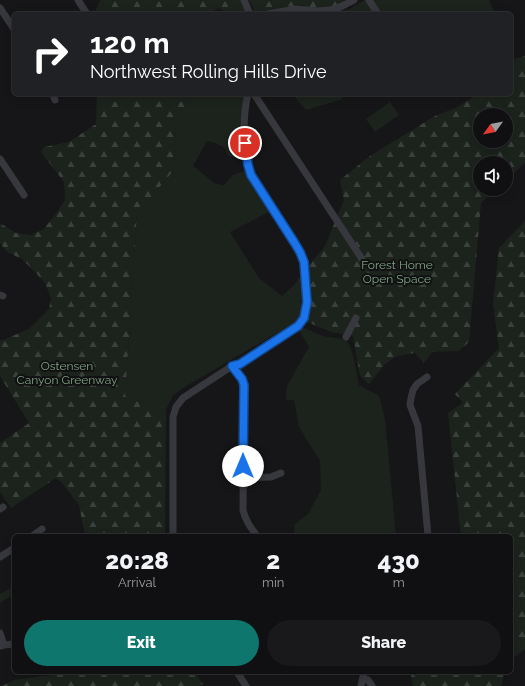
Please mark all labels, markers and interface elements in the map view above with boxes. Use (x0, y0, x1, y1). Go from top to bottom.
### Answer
text: 120 m (90, 27, 170, 60)
icon: right (24, 28, 76, 80)
text: Northwest Rolling Hills Drive (90, 61, 327, 82)
north arrow (473, 108, 513, 148)
map controls (473, 108, 513, 196)
pin (228, 126, 262, 160)
icon: arrive (234, 132, 256, 154)
button: sound (473, 156, 513, 196)
park label: Forest Home Open Space (361, 258, 433, 286)
park label: Ostensen Canyon Greenway (16, 359, 118, 387)
position arrow (222, 445, 264, 487)
text: 20:28 (105, 546, 169, 575)
text: 2 (266, 546, 280, 575)
text: 430 (378, 546, 420, 575)
text: Arrival (118, 575, 156, 590)
text: min (262, 575, 284, 590)
text: m (393, 575, 405, 590)
button: Exit (24, 620, 259, 666)
button: Share (267, 620, 501, 666)

